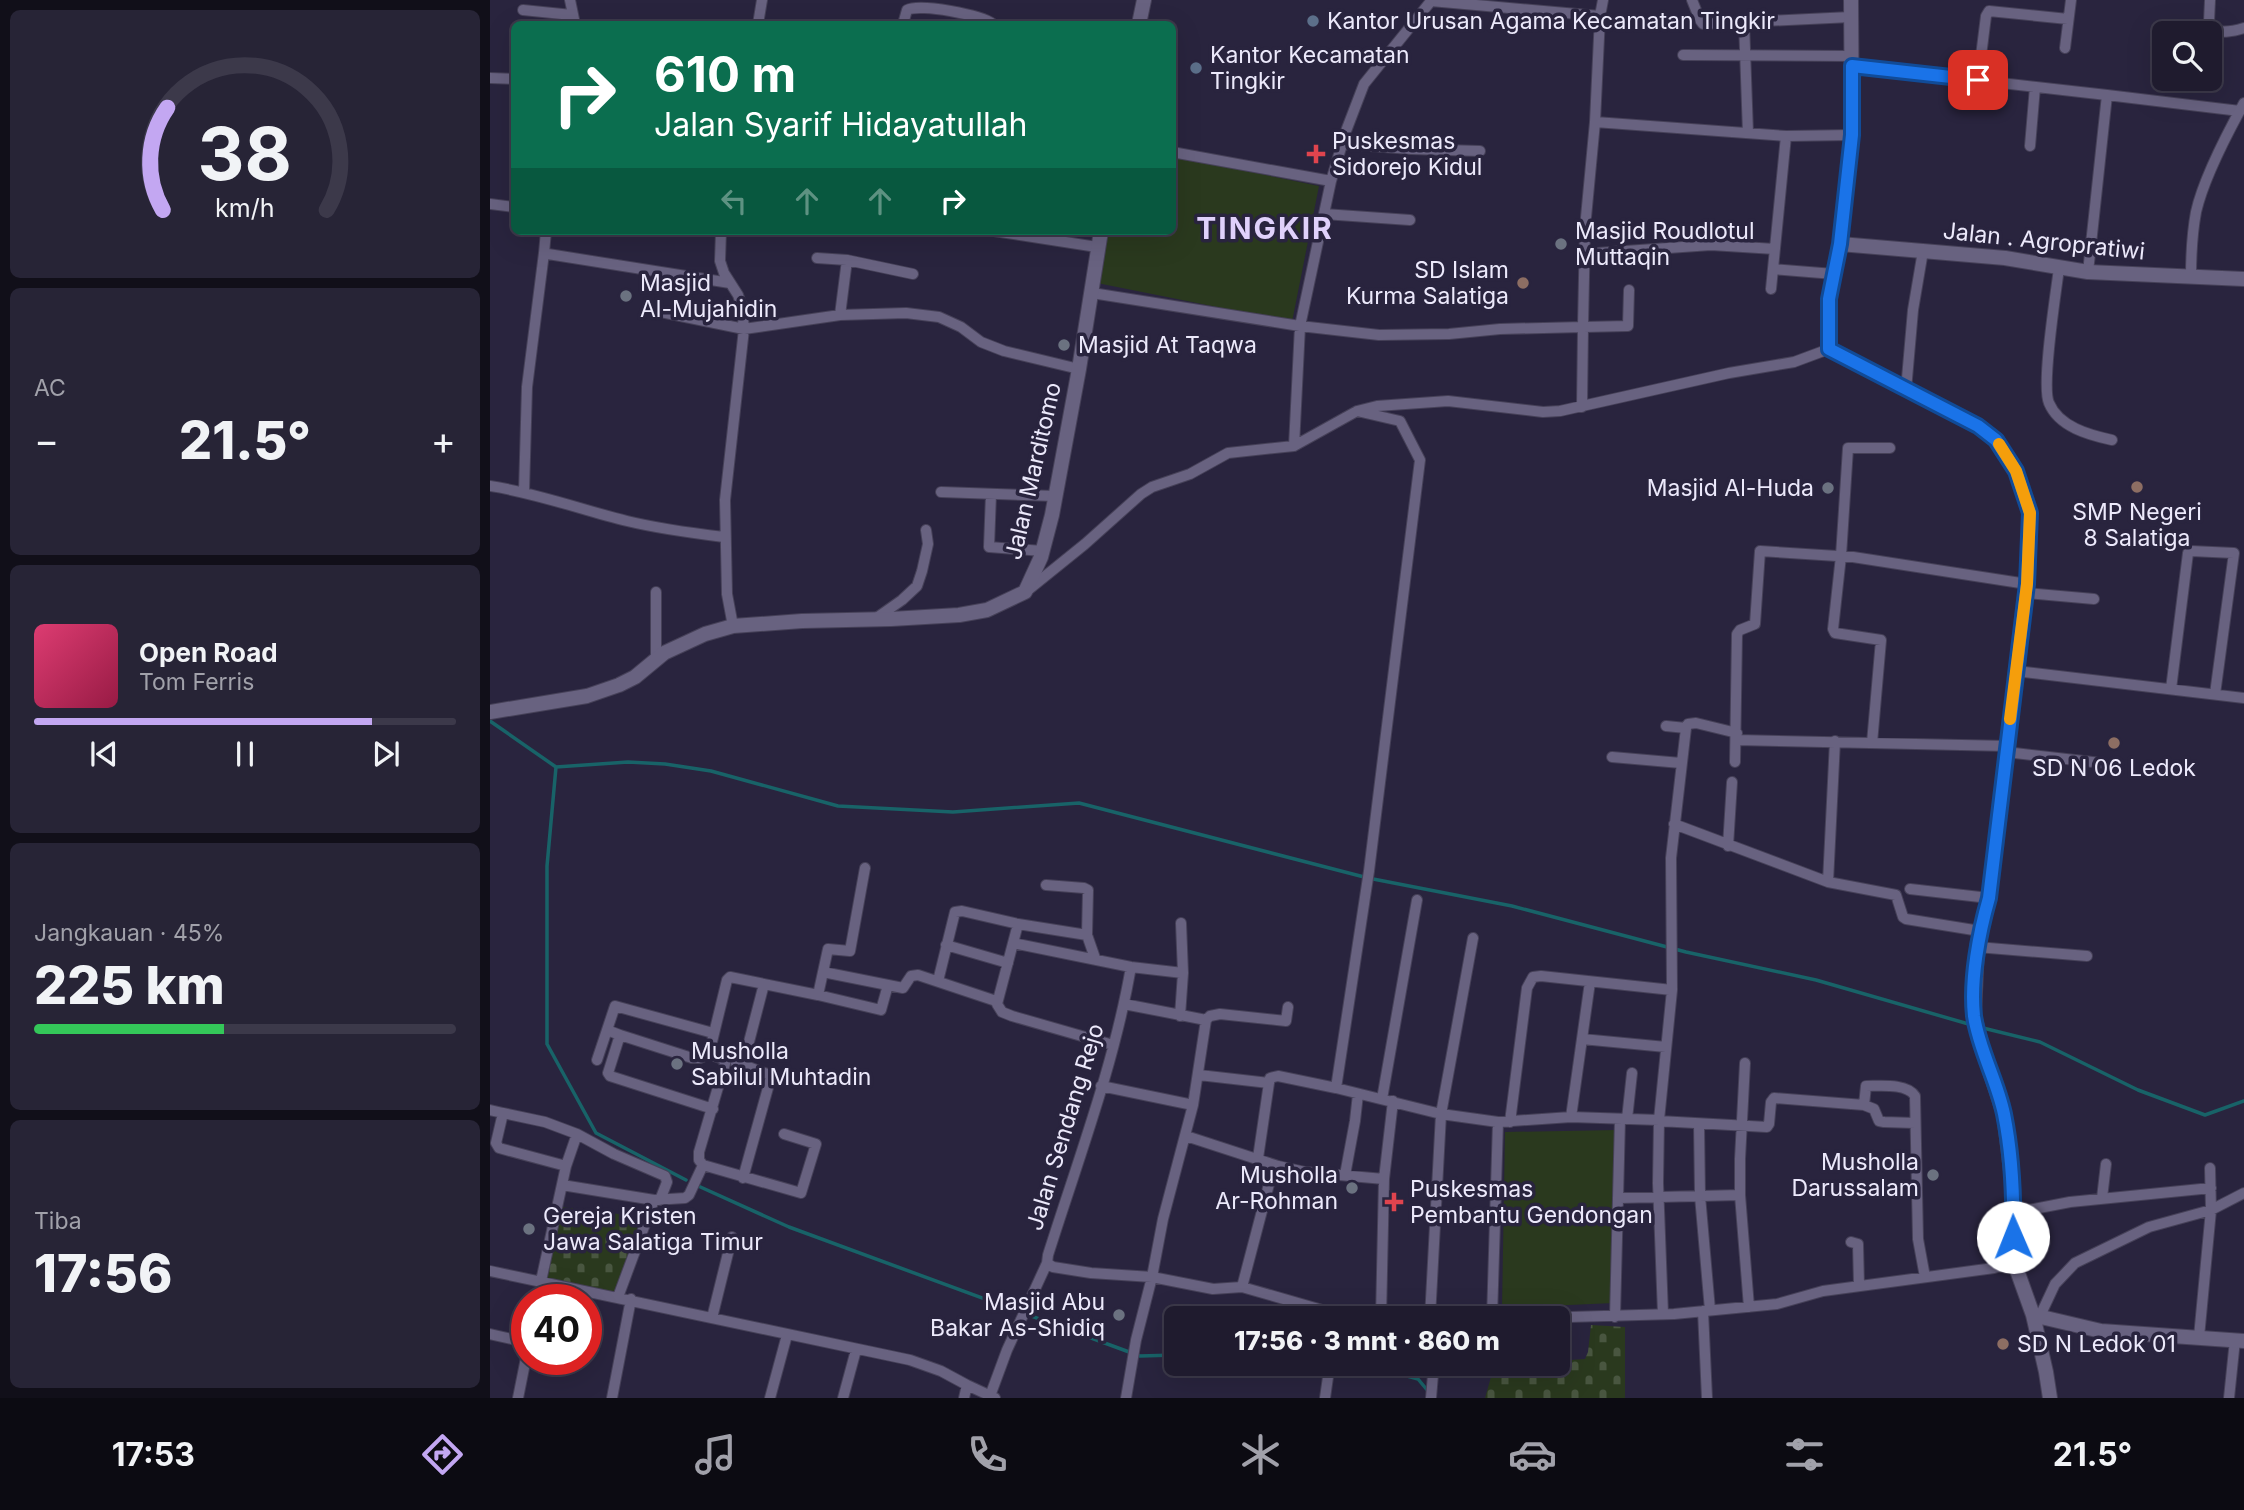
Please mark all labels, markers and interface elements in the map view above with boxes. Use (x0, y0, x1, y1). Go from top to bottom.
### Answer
place label: Kantor Urusan Agama Kecamatan Tingkir (1327, 7, 1775, 35)
marker: Kantor Urusan Agama Kecamatan Tingkir (1305, 13, 1321, 29)
map controls (2152, 21, 2222, 91)
button: search (2152, 21, 2222, 91)
place label: Kantor Kecamatan Tingkir (1210, 41, 1410, 95)
text: 610 m (654, 45, 796, 104)
icon: right (539, 49, 630, 140)
pin (1948, 50, 2008, 110)
marker: Kantor Kecamatan Tingkir (1188, 60, 1204, 76)
icon: arrive (1959, 61, 1997, 99)
text: Jalan Syarif Hidayatullah (654, 105, 1028, 144)
text: 38 (198, 109, 292, 198)
place label: Puskesmas Sidorejo Kidul (1332, 127, 1482, 181)
marker: Puskesmas Sidorejo Kidul (1306, 144, 1326, 164)
icon: left (715, 182, 753, 220)
icon: ahead (788, 182, 826, 220)
icon: ahead (861, 182, 899, 220)
icon: right (934, 182, 972, 220)
text: km/h (215, 193, 275, 223)
district label: TINGKIR (1196, 210, 1334, 246)
street label: Jalan . Agropratiwi (1942, 216, 2146, 266)
place label: Masjid Roudlotul Muttaqin (1575, 217, 1755, 271)
marker: Masjid Roudlotul Muttaqin (1553, 236, 1569, 252)
place label: SD Islam Kurma Salatiga (1346, 256, 1509, 310)
place label: Masjid Al-Mujahidin (640, 269, 777, 323)
marker: SD Islam Kurma Salatiga (1515, 275, 1531, 291)
marker: Masjid Al-Mujahidin (618, 288, 634, 304)
place label: Masjid At Taqwa (1078, 331, 1257, 359)
marker: Masjid At Taqwa (1056, 337, 1072, 353)
text: AC (34, 374, 66, 402)
street label: Jalan Marditomo (999, 380, 1067, 562)
text: 21.5° (179, 409, 311, 472)
text: − (34, 417, 59, 463)
text: + (431, 417, 456, 463)
place label: Masjid Al-Huda (1647, 474, 1814, 502)
marker: SMP Negeri 8 Salatiga (2129, 479, 2145, 495)
marker: Masjid Al-Huda (1820, 480, 1836, 496)
place label: SMP Negeri 8 Salatiga (2072, 498, 2202, 552)
text: Open Road (139, 637, 278, 668)
text: Tom Ferris (139, 668, 254, 696)
icon: previous (85, 735, 123, 773)
icon: pause (226, 735, 264, 773)
icon: next (367, 735, 405, 773)
marker: SD N 06 Ledok (2106, 735, 2122, 751)
place label: SD N 06 Ledok (2032, 754, 2196, 782)
text: Jangkauan · 45% (34, 919, 224, 947)
text: 225 km (34, 954, 225, 1017)
street label: Jalan Sendang Rejo (1020, 1020, 1110, 1234)
place label: Musholla Sabilul Muhtadin (691, 1037, 871, 1091)
marker: Musholla Sabilul Muhtadin (669, 1056, 685, 1072)
place label: Musholla Darussalam (1791, 1148, 1919, 1202)
place label: Musholla Ar-Rohman (1215, 1161, 1338, 1215)
marker: Musholla Darussalam (1925, 1167, 1941, 1183)
place label: Puskesmas Pembantu Gendongan (1410, 1175, 1653, 1229)
marker: Musholla Ar-Rohman (1344, 1180, 1360, 1196)
marker: Puskesmas Pembantu Gendongan (1384, 1192, 1404, 1212)
position arrow (1976, 1200, 2050, 1274)
place label: Gereja Kristen Jawa Salatiga Timur (543, 1202, 763, 1256)
text: Tiba (34, 1207, 82, 1235)
marker: Gereja Kristen Jawa Salatiga Timur (521, 1221, 537, 1237)
text: 17:56 (34, 1242, 172, 1305)
speed limit sign: 40 (511, 1284, 602, 1375)
place label: Masjid Abu Bakar As-Shidiq (930, 1288, 1105, 1342)
marker: Masjid Abu Bakar As-Shidiq (1111, 1307, 1127, 1323)
text: 17:56 · 3 mnt · 860 m (1234, 1325, 1500, 1356)
place label: SD N Ledok 01 (2017, 1330, 2176, 1358)
marker: SD N Ledok 01 (1995, 1336, 2011, 1352)
icon: directions (418, 1430, 467, 1479)
icon: music (691, 1430, 740, 1479)
icon: phone (963, 1430, 1012, 1479)
icon: climate (1236, 1430, 1285, 1479)
icon: car (1508, 1430, 1557, 1479)
icon: filters (1780, 1430, 1829, 1479)
text: 17:53 (112, 1435, 195, 1474)
text: 21.5° (2053, 1435, 2132, 1474)

